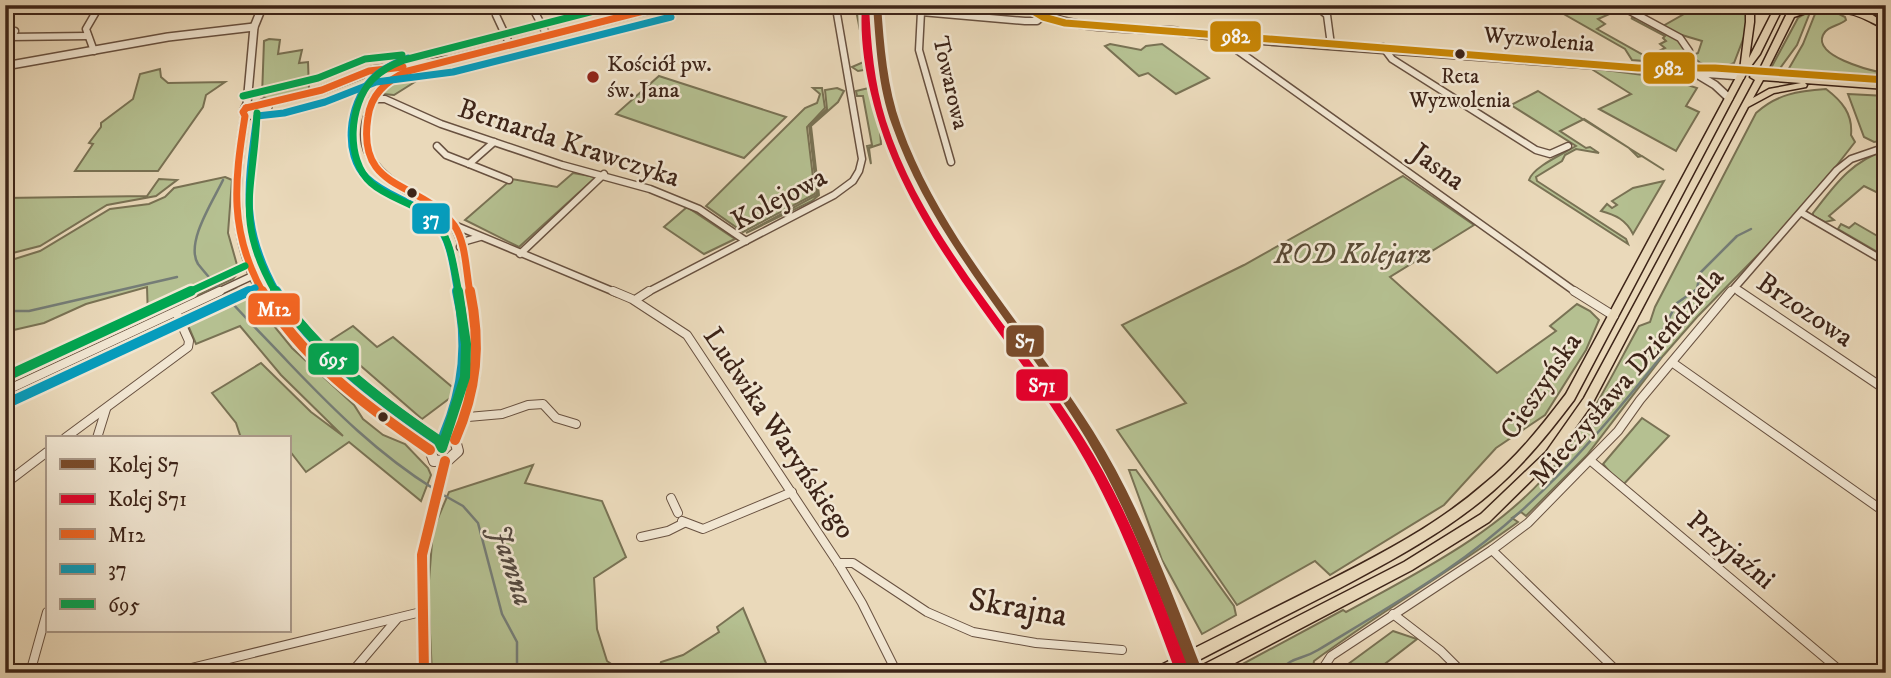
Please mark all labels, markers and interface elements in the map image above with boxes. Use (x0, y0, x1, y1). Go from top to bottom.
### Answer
line badge: 982 (1209, 20, 1262, 53)
street label: Wyzwolenia (1481, 21, 1596, 59)
text: 982 (1220, 26, 1251, 49)
street label: Towarowa (925, 34, 975, 133)
marker: Reta Wyzwolenia (1453, 47, 1467, 61)
place label: Kościół pw. św. Jana (607, 50, 712, 105)
line badge: 982 (1642, 51, 1696, 85)
text: 982 (1653, 58, 1684, 81)
place label: Reta Wyzwolenia (1408, 64, 1511, 114)
marker: Kościół pw. św. Jana (585, 69, 601, 85)
street label: Bernarda Krawczyka (454, 91, 684, 195)
street label: Jasna (1402, 134, 1472, 198)
street label: Kolejowa (725, 159, 833, 239)
unlabelled marker (405, 186, 419, 200)
line badge: 37 (411, 202, 451, 235)
text: 37 (422, 208, 440, 231)
park label: ROD Kolejarz (1273, 237, 1432, 272)
street label: Mieczysława Dzieńdziela (1522, 260, 1732, 494)
street label: Brzozowa (1750, 265, 1860, 355)
line badge: M12 (247, 292, 301, 326)
text: M12 (257, 299, 292, 322)
street label: Ludwika Waryńskiego (695, 320, 863, 546)
line badge: S7 (1005, 324, 1045, 358)
street label: Cieszyńska (1492, 326, 1590, 446)
text: S7 (1015, 331, 1035, 354)
line badge: 695 (307, 342, 360, 376)
text: 695 (319, 349, 348, 372)
line badge: S71 (1015, 368, 1069, 402)
text: S71 (1029, 375, 1055, 398)
unlabelled marker (376, 410, 390, 424)
legend (46, 436, 290, 632)
text: Kolej S7 (108, 453, 179, 479)
text: Kolej S71 (108, 487, 187, 513)
street label: Przyjaźni (1680, 503, 1782, 597)
water label: Jamna (480, 519, 542, 611)
text: M12 (108, 523, 146, 549)
text: 37 (108, 557, 127, 583)
street label: Skrajna (966, 579, 1070, 637)
text: 695 (108, 593, 140, 619)

